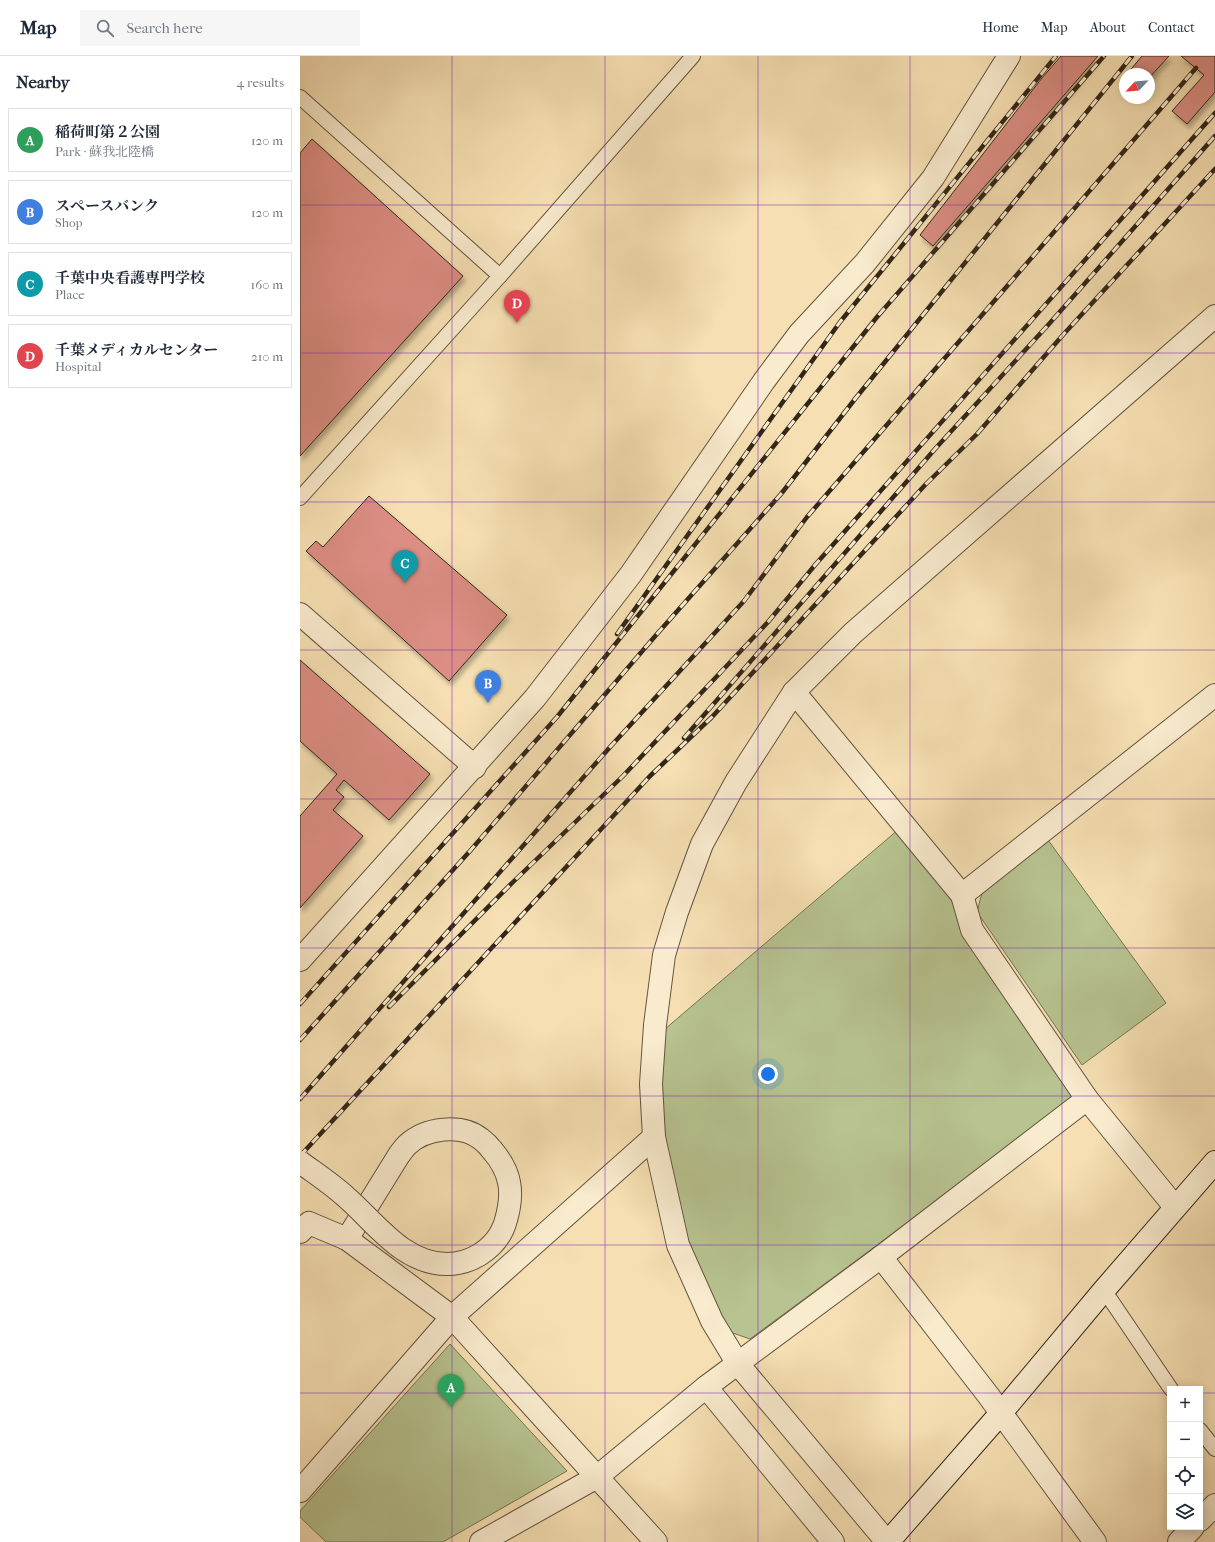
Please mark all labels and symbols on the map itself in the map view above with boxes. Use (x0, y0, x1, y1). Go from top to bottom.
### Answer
north arrow (1119, 68, 1155, 104)
pin: D (504, 290, 530, 323)
pin: C (392, 550, 418, 583)
pin: B (475, 670, 501, 703)
your location (758, 1064, 778, 1084)
pin: A (438, 1374, 464, 1407)

